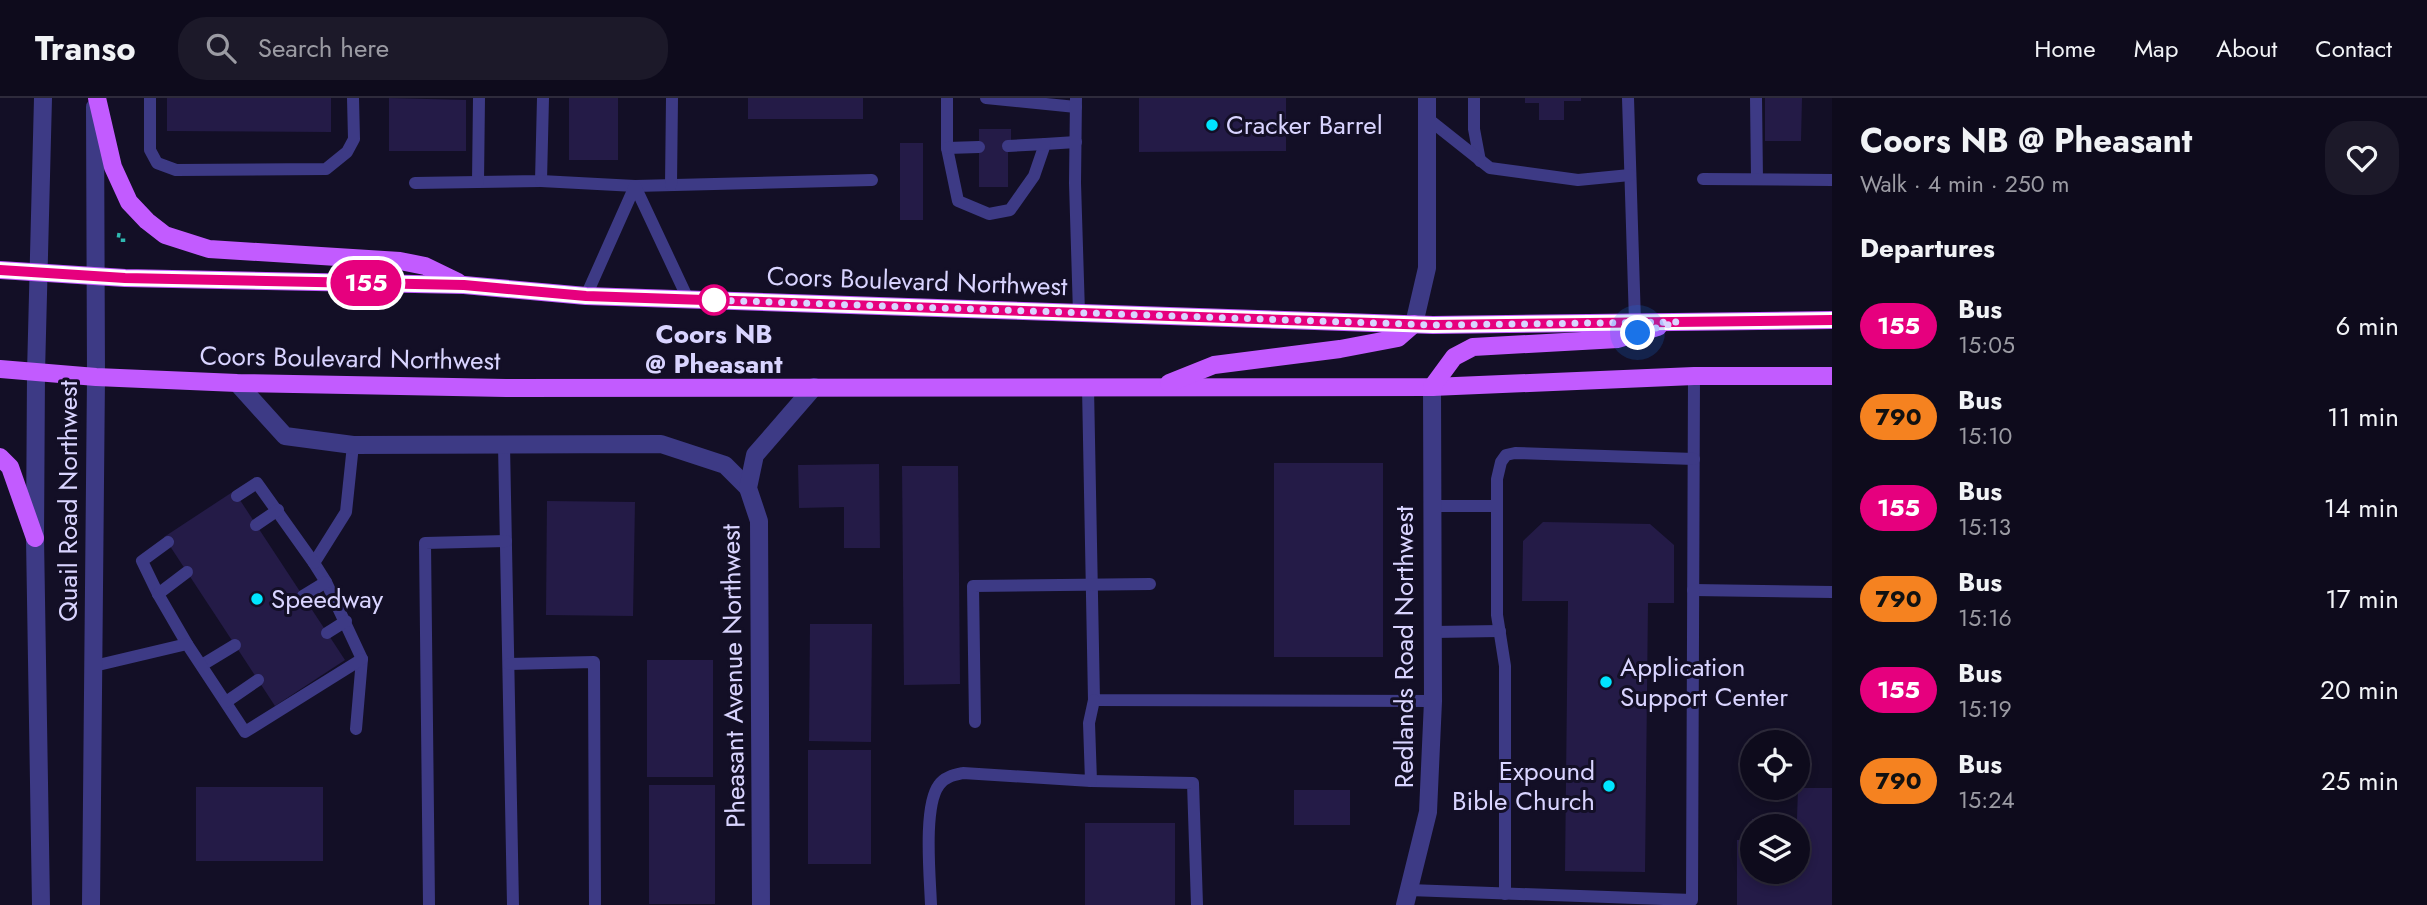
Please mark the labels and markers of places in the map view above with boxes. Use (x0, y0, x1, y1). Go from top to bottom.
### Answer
place label: Cracker Barrel (1226, 106, 1383, 144)
marker: Cracker Barrel (1204, 117, 1220, 133)
marker: Coors NB @ Pheasant (699, 285, 729, 315)
place label: Coors NB @ Pheasant (646, 315, 783, 383)
place label: Speedway (271, 580, 384, 618)
marker: Speedway (249, 591, 265, 607)
place label: Application Support Center (1620, 648, 1788, 716)
marker: Application Support Center (1598, 674, 1614, 690)
place label: Expound Bible Church (1452, 752, 1595, 820)
marker: Expound Bible Church (1601, 778, 1617, 794)

